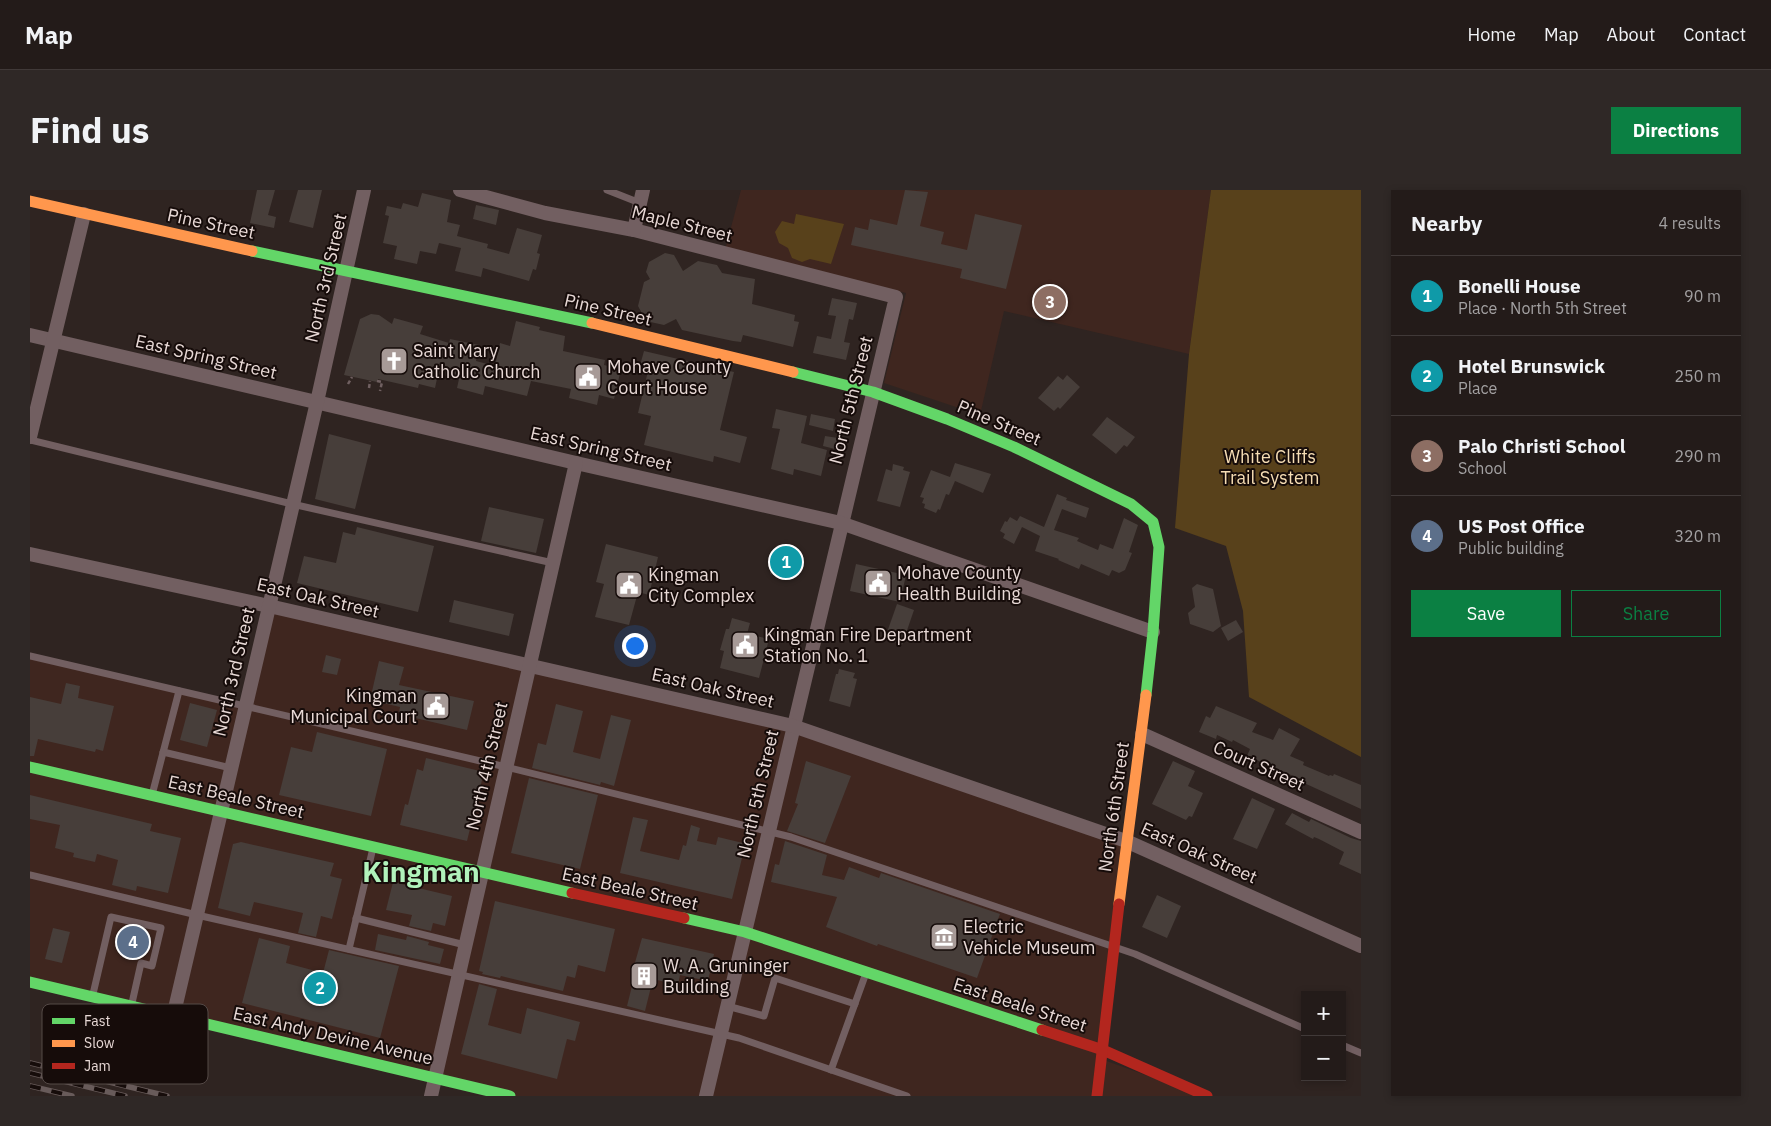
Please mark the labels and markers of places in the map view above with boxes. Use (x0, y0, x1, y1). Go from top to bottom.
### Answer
pin: 3 (1034, 283, 1066, 321)
place label: Saint Mary Catholic Church (413, 339, 541, 383)
church icon: Saint Mary Catholic Church (379, 346, 409, 376)
place label: Mohave County Court House (607, 355, 731, 399)
public building icon: Mohave County Court House (573, 362, 603, 392)
pin: 1 (770, 543, 802, 581)
place label: Mohave County Health Building (897, 561, 1021, 605)
place label: Kingman City Complex (648, 563, 754, 607)
public building icon: Mohave County Health Building (863, 568, 893, 598)
public building icon: Kingman City Complex (614, 570, 644, 600)
place label: Kingman Fire Department Station No. 1 (764, 623, 972, 667)
public building icon: Kingman Fire Department Station No. 1 (730, 630, 760, 660)
place label: Kingman Municipal Court (290, 684, 417, 728)
public building icon: Kingman Municipal Court (421, 691, 451, 721)
place label: Electric Vehicle Museum (963, 915, 1096, 959)
museum icon: Electric Vehicle Museum (929, 922, 959, 952)
pin: 4 (117, 923, 149, 961)
place label: W. A. Gruninger Building (663, 954, 789, 998)
building icon: W. A. Gruninger Building (629, 961, 659, 991)
pin: 2 (304, 969, 336, 1007)

